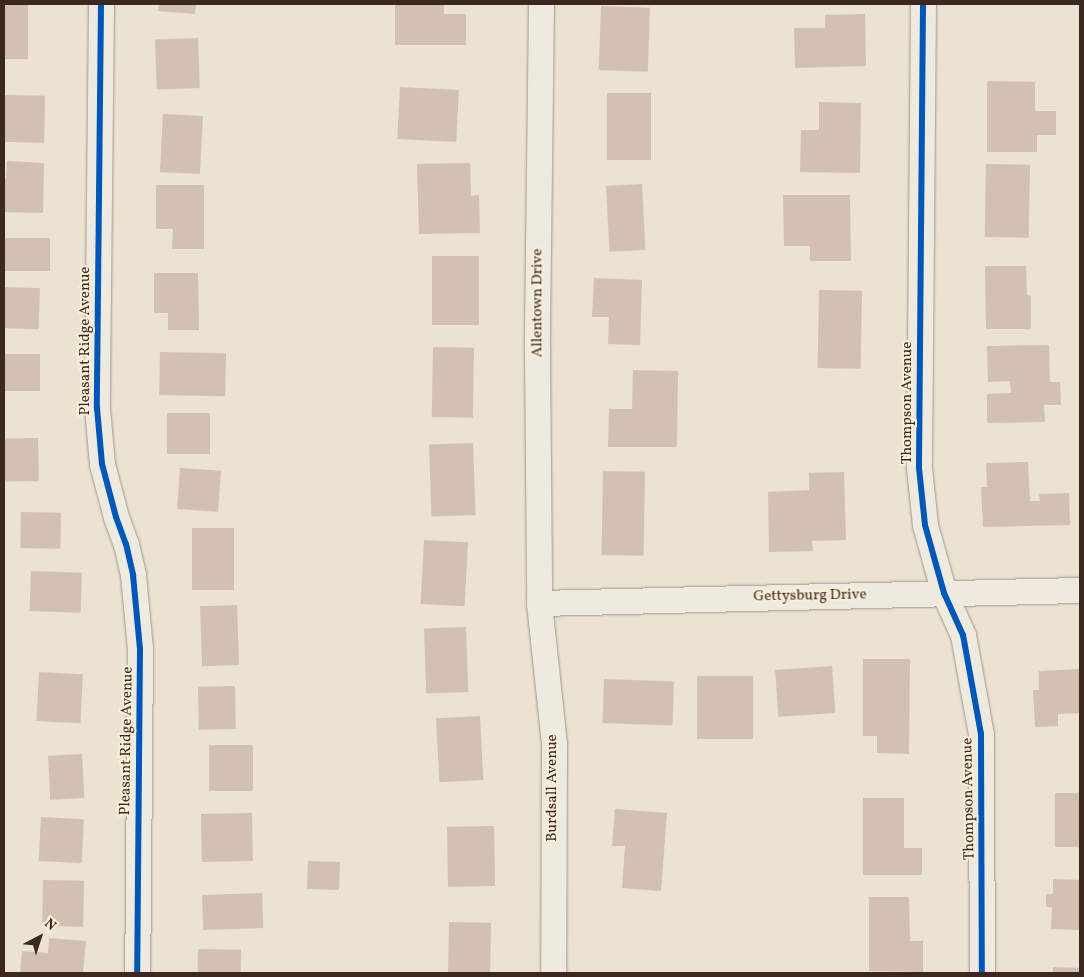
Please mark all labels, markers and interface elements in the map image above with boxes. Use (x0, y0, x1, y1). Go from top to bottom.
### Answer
street label: Allentown Drive (529, 249, 547, 357)
street label: Pleasant Ridge Avenue (77, 267, 95, 415)
street label: Thompson Avenue (899, 342, 917, 464)
street label: Gettysburg Drive (753, 586, 867, 606)
street label: Pleasant Ridge Avenue (117, 666, 137, 816)
street label: Burdsall Avenue (544, 734, 562, 842)
street label: Thompson Avenue (959, 738, 979, 860)
north arrow (15, 912, 65, 962)
text: N (40, 915, 60, 936)

